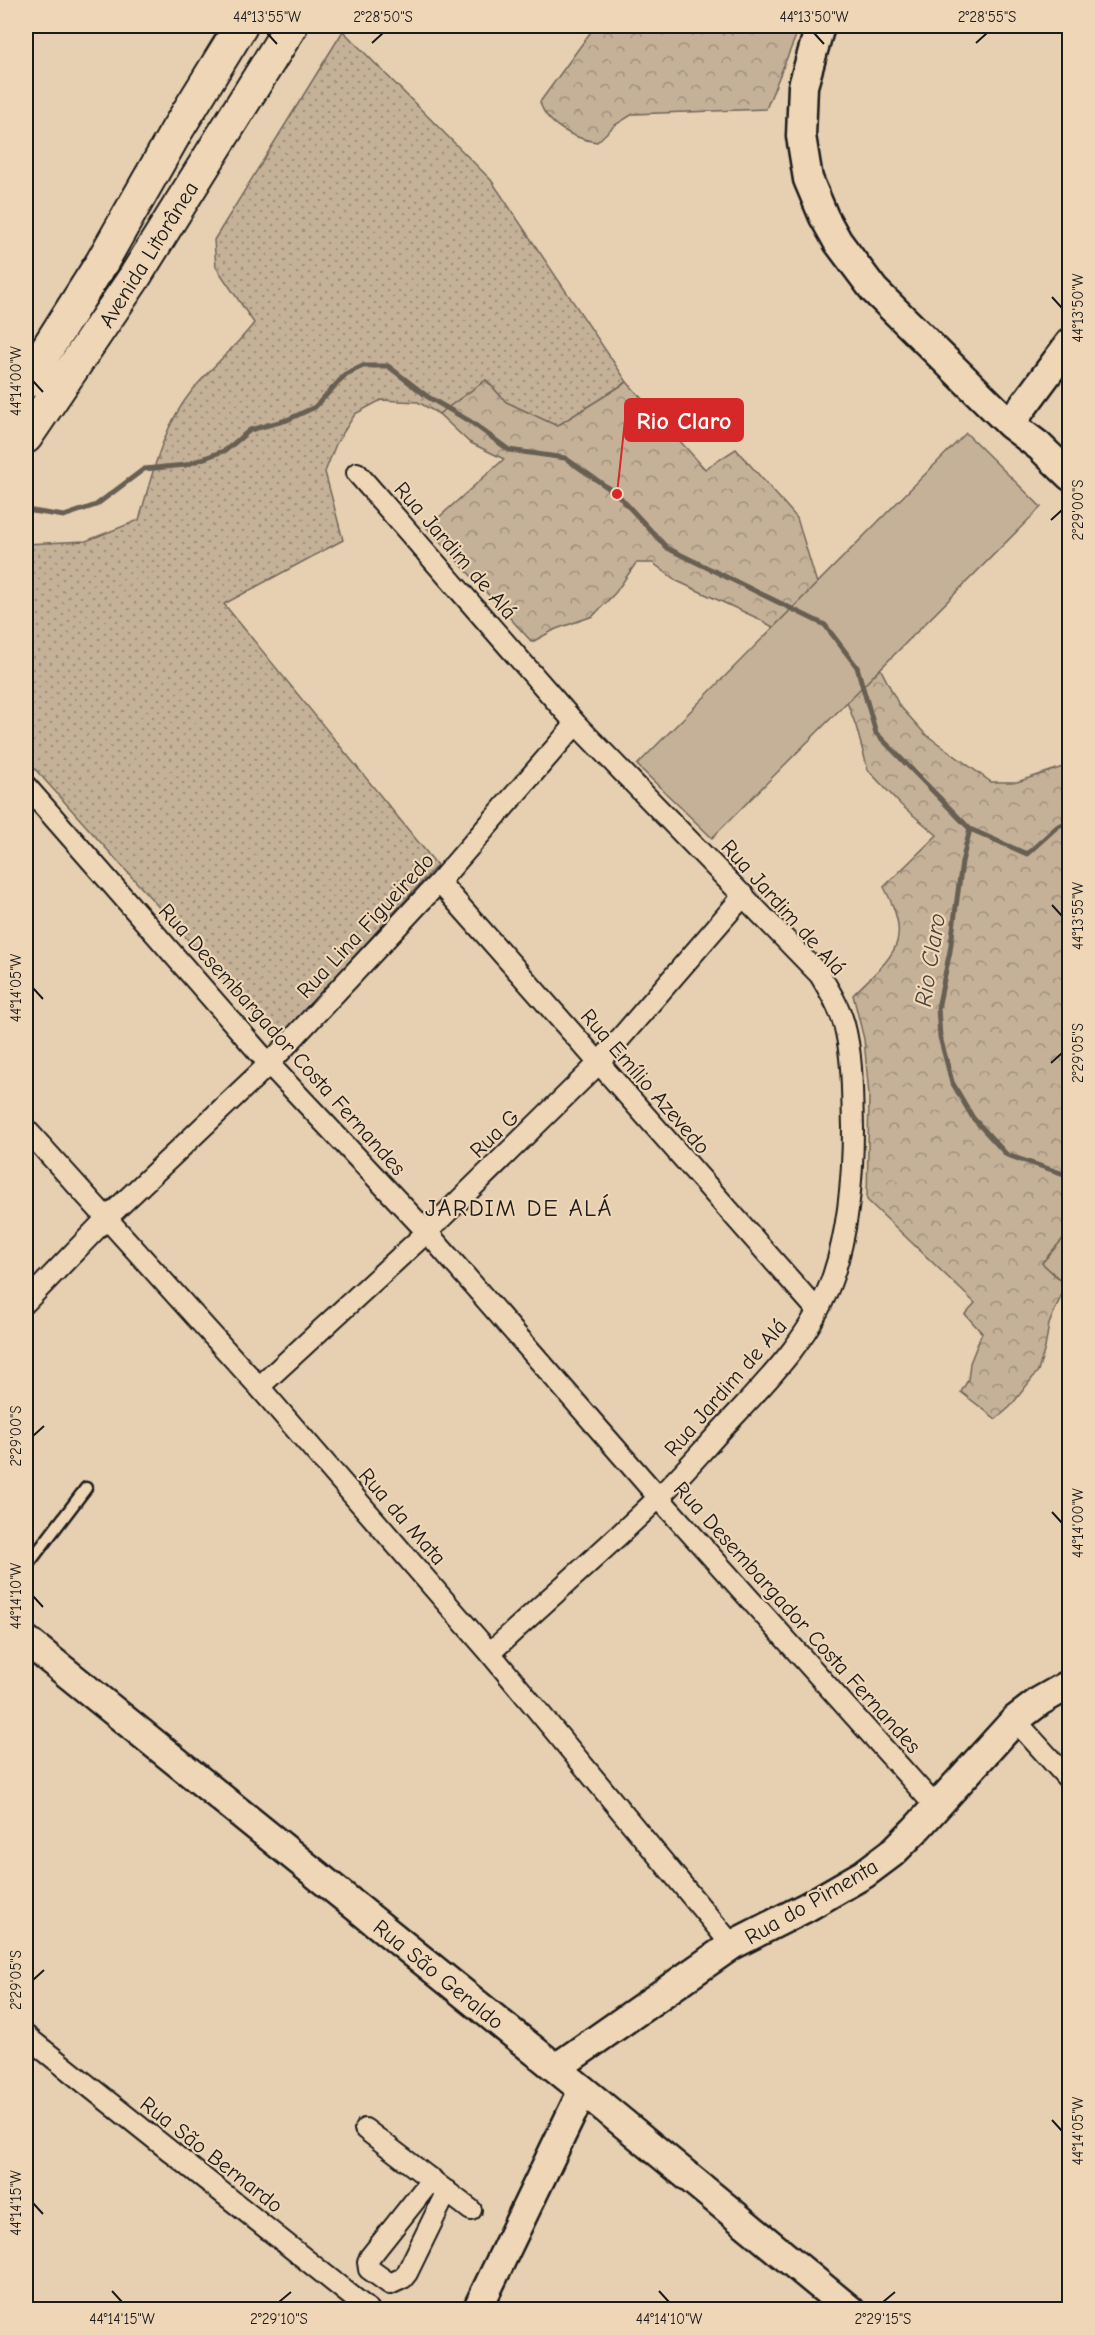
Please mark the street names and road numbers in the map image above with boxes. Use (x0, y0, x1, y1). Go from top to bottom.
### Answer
street label: Avenida Litorânea (93, 177, 204, 332)
street label: Rua Jardim de Alá (388, 477, 522, 625)
street label: Rua Jardim de Alá (715, 834, 851, 981)
street label: Rua Lina Figueiredo (292, 848, 440, 1004)
street label: Rua Desembargador Costa Fernandes (153, 898, 411, 1181)
street label: Rua Emílio Azevedo (575, 1004, 716, 1160)
street label: Rua G (465, 1104, 525, 1163)
street label: Rua Jardim de Alá (659, 1314, 793, 1462)
street label: Rua da Mata (353, 1463, 451, 1571)
street label: Rua Desembargador Costa Fernandes (668, 1476, 926, 1759)
street label: Rua do Pimenta (740, 1853, 883, 1950)
street label: Rua São Geraldo (368, 1914, 509, 2035)
street label: Rua São Bernardo (135, 2091, 288, 2219)

